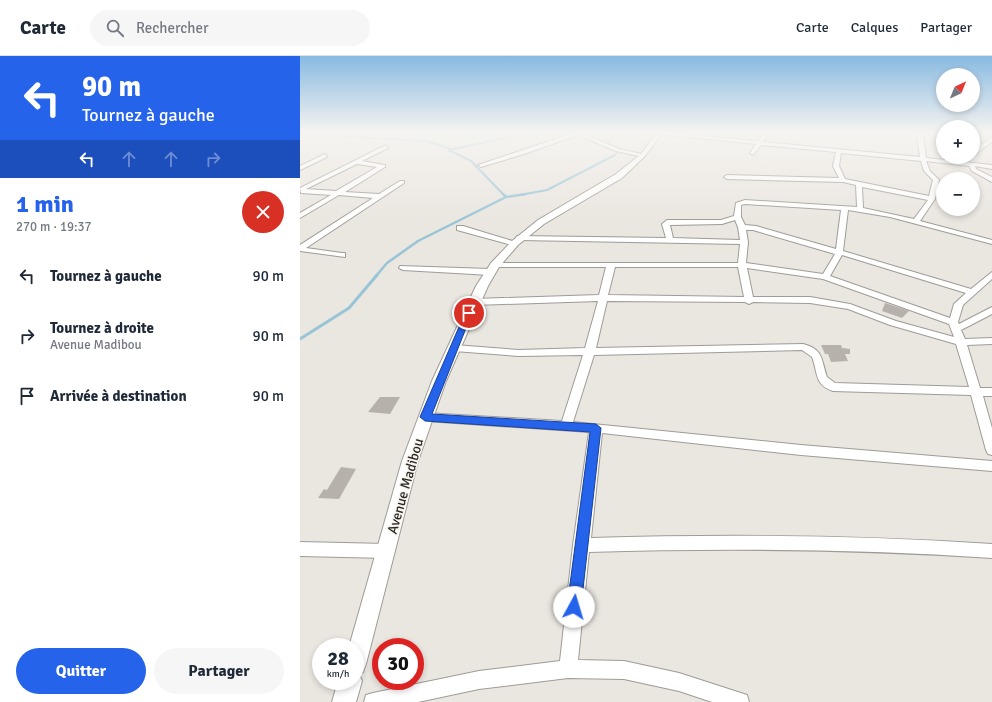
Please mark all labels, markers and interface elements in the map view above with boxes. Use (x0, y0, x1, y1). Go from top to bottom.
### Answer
search box (90, 10, 370, 46)
text: Carte (20, 16, 66, 40)
icon: search (104, 17, 126, 39)
text: Rechercher (136, 19, 209, 37)
text: Carte (796, 19, 829, 36)
text: Calques (851, 19, 898, 36)
text: Partager (920, 19, 972, 36)
north arrow (936, 68, 980, 112)
map controls (936, 68, 980, 216)
text: 90 m (82, 70, 141, 104)
icon: left (16, 72, 68, 124)
text: Tournez à gauche (82, 104, 215, 126)
button: + (936, 120, 980, 164)
icon: left (76, 148, 98, 170)
icon: ahead (118, 148, 140, 170)
icon: ahead (160, 148, 182, 170)
icon: right (202, 148, 224, 170)
button: − (936, 172, 980, 216)
text: 1 min (16, 189, 74, 219)
button: close (242, 191, 284, 233)
text: 270 m · 19:37 (16, 219, 92, 235)
icon: left (16, 265, 38, 287)
text: Tournez à gauche (50, 267, 162, 285)
text: 90 m (253, 267, 284, 285)
pin (452, 296, 486, 330)
icon: arrive (458, 302, 480, 324)
text: Tournez à droite (50, 319, 154, 337)
icon: right (16, 325, 38, 347)
text: 90 m (253, 327, 284, 345)
text: Avenue Madibou (50, 337, 142, 353)
icon: arrive (16, 385, 38, 407)
text: Arrivée à destination (50, 387, 187, 405)
text: 90 m (253, 387, 284, 405)
street label: Avenue Madibou (384, 436, 427, 536)
position arrow (553, 586, 595, 628)
speed limit sign: 30 (372, 638, 424, 690)
text: 28 (327, 646, 349, 671)
button: Quitter (16, 648, 146, 694)
button: Partager (154, 648, 284, 694)
text: km/h (327, 668, 349, 680)

